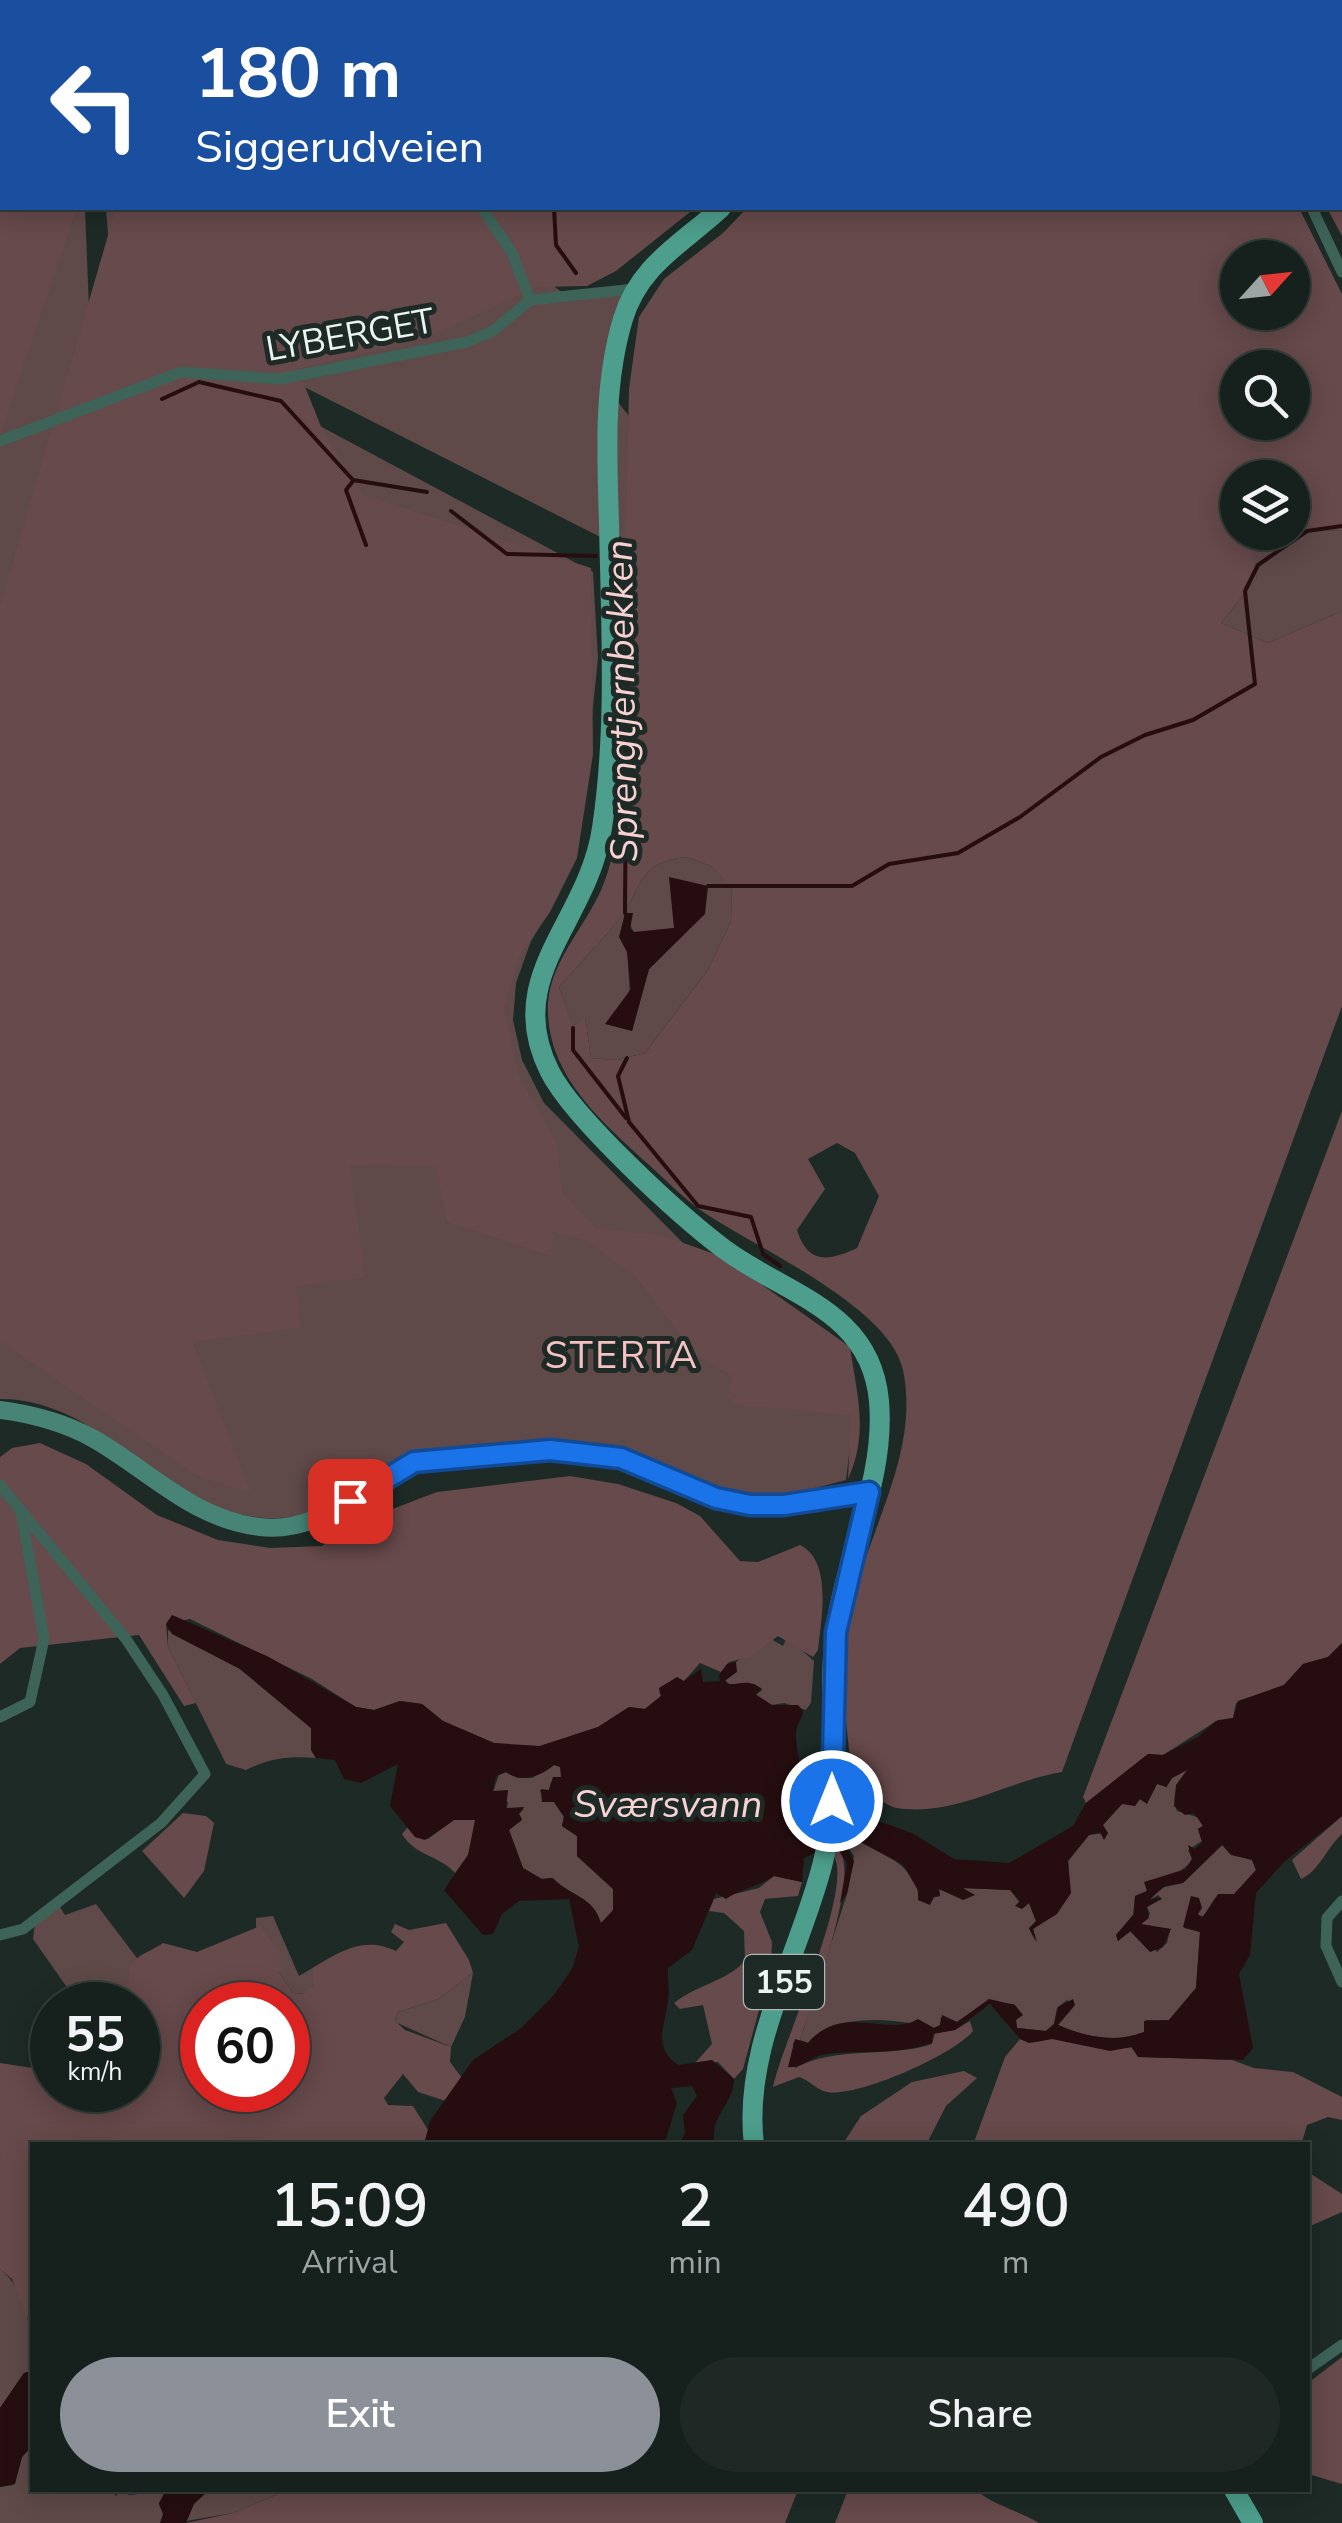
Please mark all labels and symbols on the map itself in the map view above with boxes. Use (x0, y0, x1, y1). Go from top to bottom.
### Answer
north arrow (1220, 240, 1310, 330)
street label: LYBERGET (262, 297, 438, 373)
water label: Sprengtjernbekken (594, 539, 650, 863)
district label: STERTA (544, 1330, 700, 1381)
pin (308, 1459, 393, 1544)
position arrow (780, 1749, 884, 1853)
water label: Sværsvann (574, 1779, 762, 1830)
road number: 155 (744, 1955, 824, 2009)
speed limit sign: 60 (180, 1982, 310, 2112)

